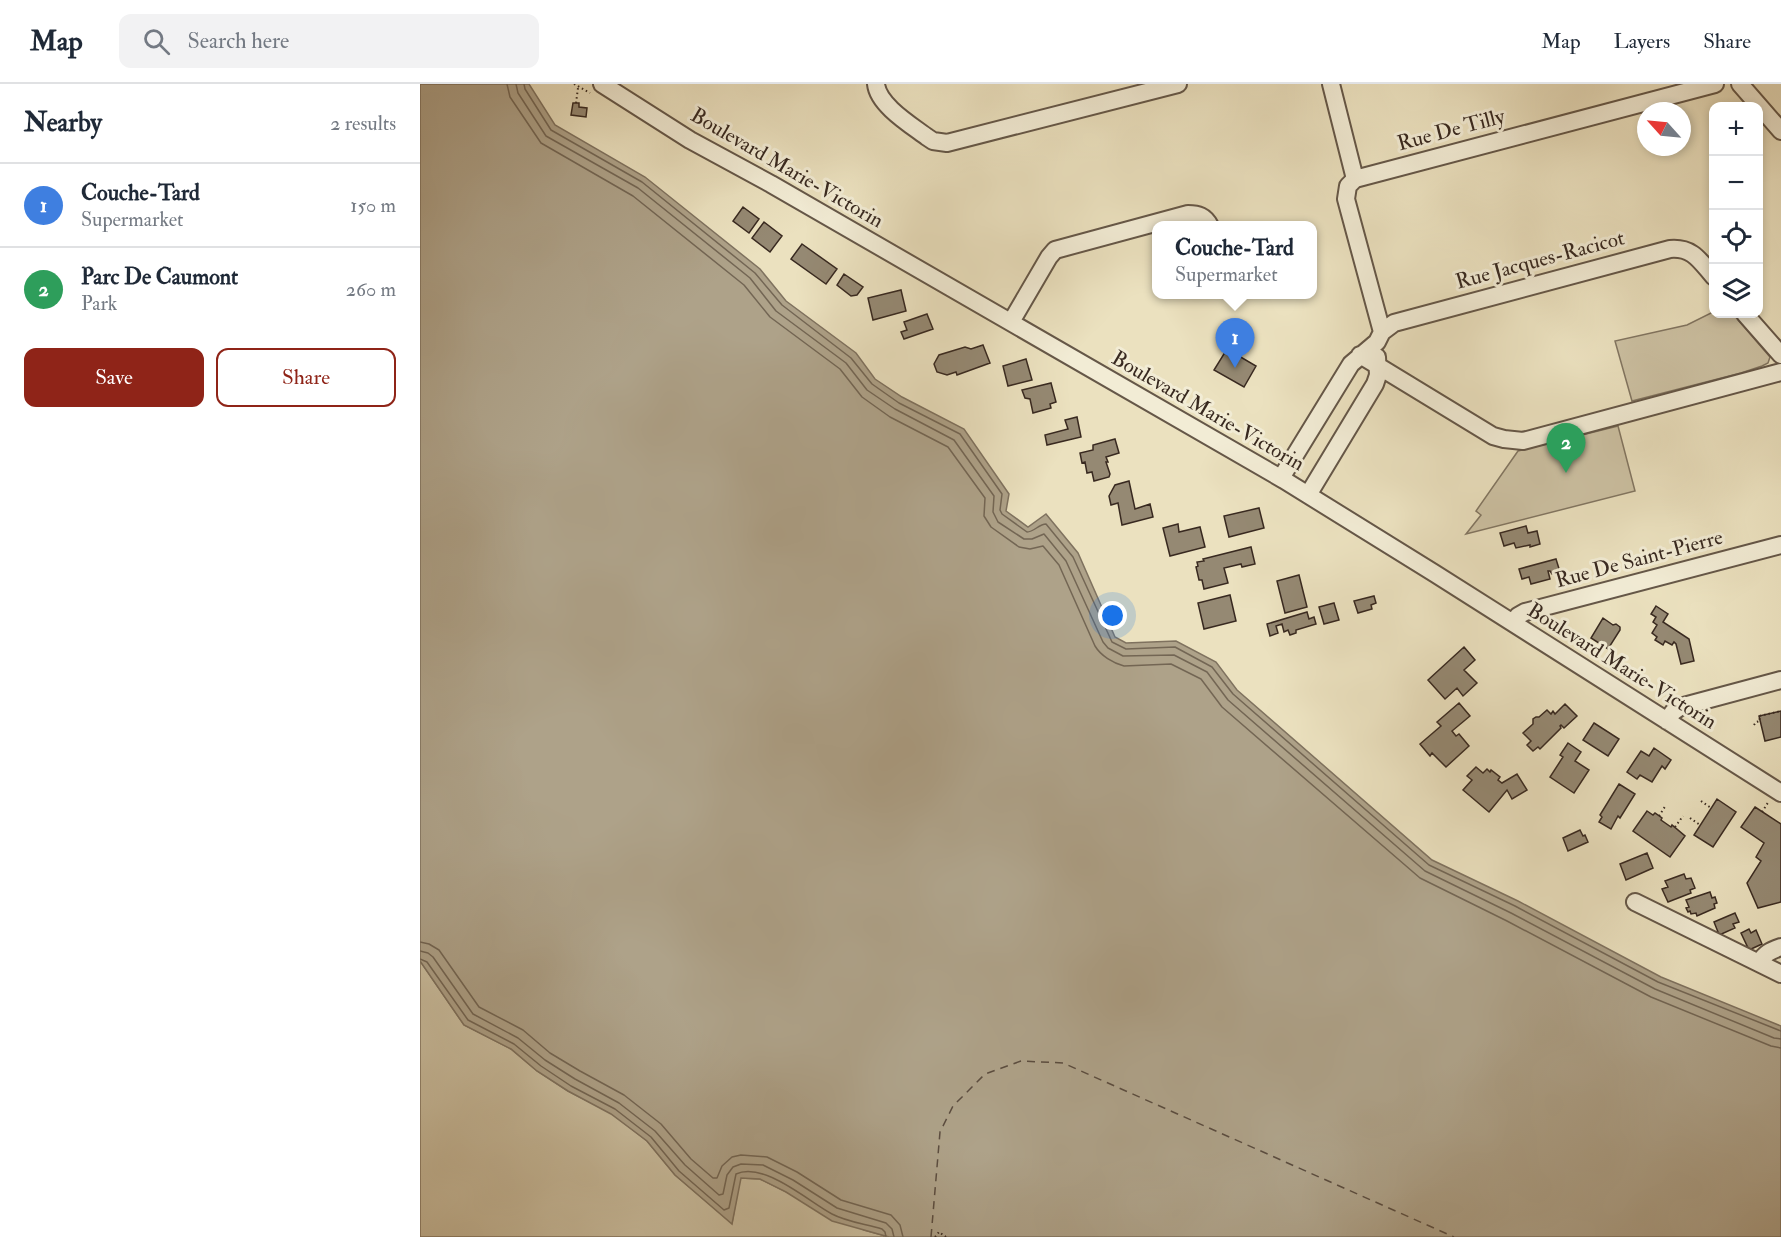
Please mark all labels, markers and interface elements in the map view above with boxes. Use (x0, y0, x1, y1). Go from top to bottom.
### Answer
search box (119, 14, 539, 68)
text: Map (30, 24, 83, 59)
icon: search (140, 25, 173, 58)
text: Search here (188, 27, 289, 55)
text: Map (1541, 28, 1581, 55)
text: Layers (1614, 28, 1670, 55)
text: Share (1703, 28, 1751, 55)
street label: Boulevard Marie-Victorin (686, 102, 889, 234)
north arrow (1637, 102, 1691, 156)
map controls (1709, 102, 1763, 318)
button: + (1709, 102, 1763, 156)
street label: Rue De Tilly (1394, 103, 1508, 157)
text: Nearby (24, 107, 102, 139)
text: 2 results (330, 111, 396, 136)
button: − (1709, 156, 1763, 210)
text: Couche-Tard (81, 179, 200, 207)
text: 1 (40, 193, 47, 218)
text: 150 m (350, 193, 396, 218)
text: Supermarket (81, 207, 184, 232)
button: locate (1709, 210, 1763, 264)
popup (1152, 221, 1317, 299)
street label: Rue Jacques-Racicot (1453, 224, 1628, 296)
text: Couche-Tard (1175, 234, 1294, 262)
text: Supermarket (1175, 262, 1278, 287)
text: Parc De Caumont (81, 263, 238, 291)
button: layers (1709, 264, 1763, 318)
text: 2 (38, 277, 49, 302)
text: 260 m (346, 277, 396, 302)
text: Park (81, 291, 117, 316)
pin: 1 (1216, 318, 1254, 368)
street label: Boulevard Marie-Victorin (1107, 345, 1310, 477)
button: Save (24, 348, 204, 407)
button: Share (216, 348, 396, 407)
pin: 2 (1546, 424, 1586, 473)
street label: Rue De Saint-Pierre (1552, 524, 1726, 594)
street label: Boulevard Marie-Victorin (1522, 597, 1722, 735)
your location (1098, 601, 1127, 630)

